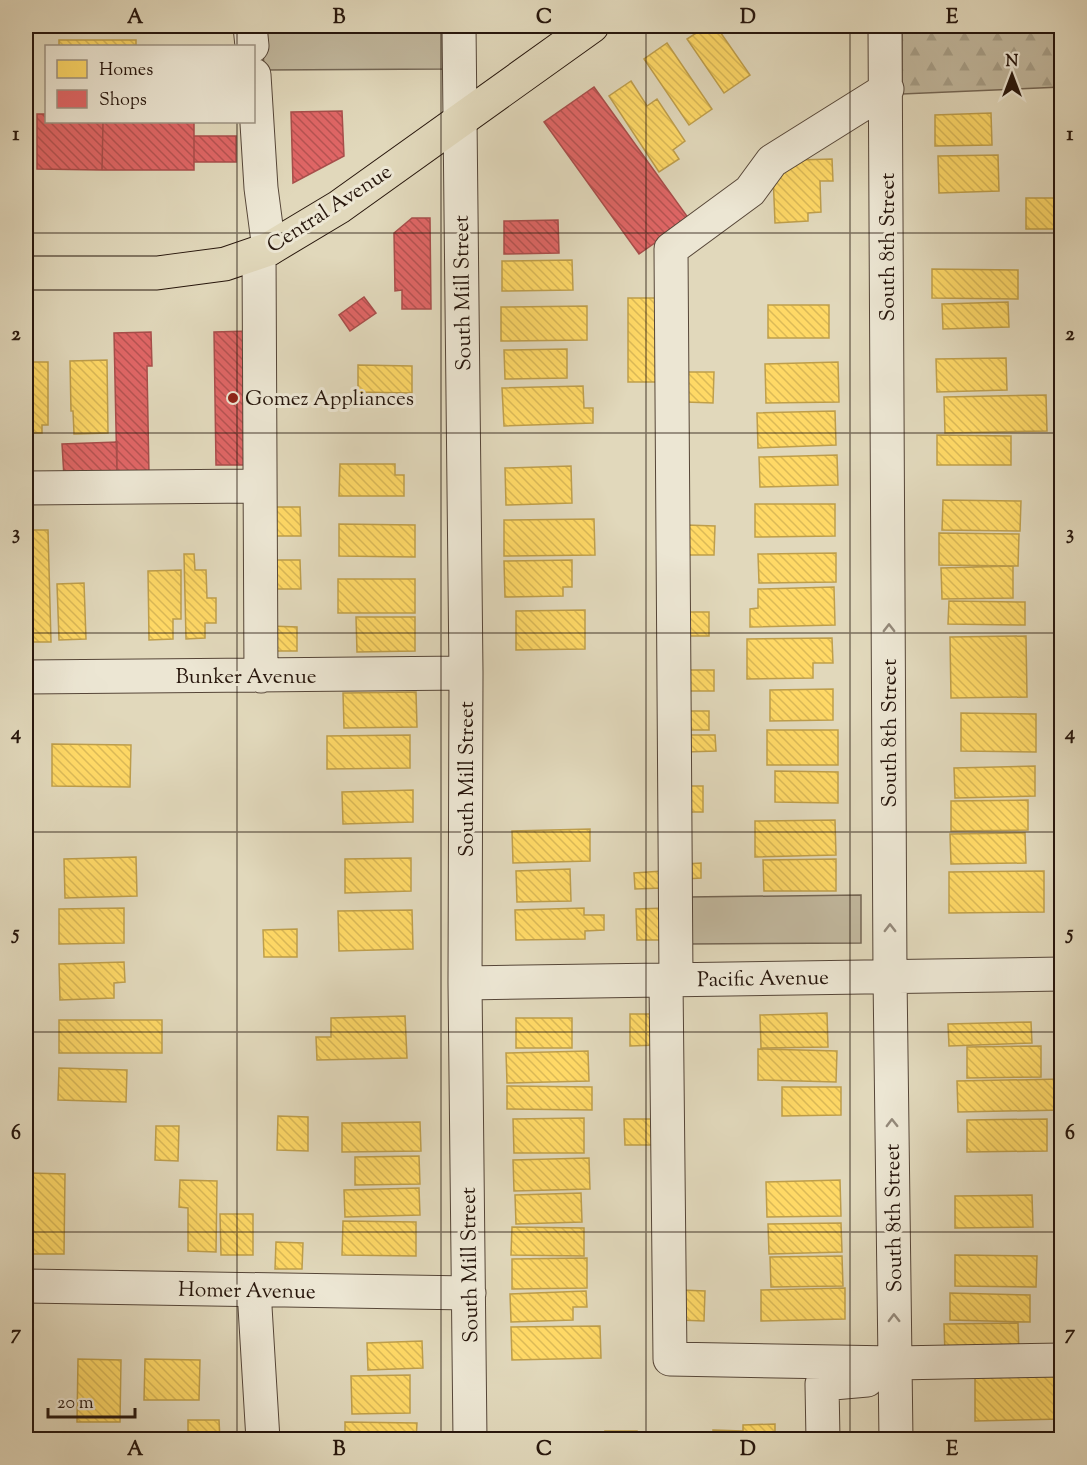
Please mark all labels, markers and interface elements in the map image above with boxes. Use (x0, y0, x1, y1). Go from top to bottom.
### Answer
text: A (127, 4, 144, 33)
text: B (333, 4, 346, 33)
text: C (536, 4, 552, 33)
text: D (740, 4, 756, 33)
text: E (946, 4, 959, 33)
legend (45, 45, 255, 123)
north arrow (982, 45, 1042, 105)
text: N (1006, 51, 1019, 74)
text: Homes (99, 58, 153, 84)
text: Shops (99, 88, 147, 114)
text: 1 (13, 121, 20, 150)
text: 1 (1067, 121, 1074, 150)
street label: Central Avenue (262, 158, 398, 261)
street label: South 8th Street (874, 173, 904, 321)
street label: South Mill Street (448, 215, 480, 371)
text: 2 (11, 321, 21, 350)
text: 2 (1065, 321, 1075, 350)
place label: Gomez Appliances (245, 385, 414, 415)
marker: Gomez Appliances (226, 391, 240, 405)
text: 3 (12, 520, 20, 549)
text: 3 (1066, 520, 1074, 549)
one-way arrow (883, 624, 895, 633)
street label: South 8th Street (876, 659, 906, 807)
street label: Bunker Avenue (175, 663, 317, 693)
street label: South Mill Street (453, 701, 483, 857)
text: 4 (10, 720, 21, 749)
text: 4 (1064, 720, 1075, 749)
text: 5 (11, 920, 20, 949)
text: 5 (1065, 920, 1074, 949)
one-way arrow (884, 924, 896, 933)
street label: Pacific Avenue (697, 964, 829, 996)
one-way arrow (886, 1119, 898, 1128)
text: 6 (11, 1120, 21, 1149)
text: 6 (1065, 1120, 1075, 1149)
street label: South 8th Street (879, 1143, 911, 1293)
street label: South Mill Street (455, 1187, 487, 1343)
street label: Homer Avenue (178, 1276, 316, 1308)
one-way arrow (888, 1314, 901, 1323)
text: 7 (11, 1320, 22, 1349)
text: 7 (1065, 1320, 1076, 1349)
scale bar (48, 1381, 135, 1419)
text: 20 m (57, 1391, 94, 1417)
text: A (127, 1436, 144, 1465)
text: B (333, 1436, 346, 1465)
text: C (536, 1436, 552, 1465)
text: D (740, 1436, 756, 1465)
text: E (946, 1436, 959, 1465)

